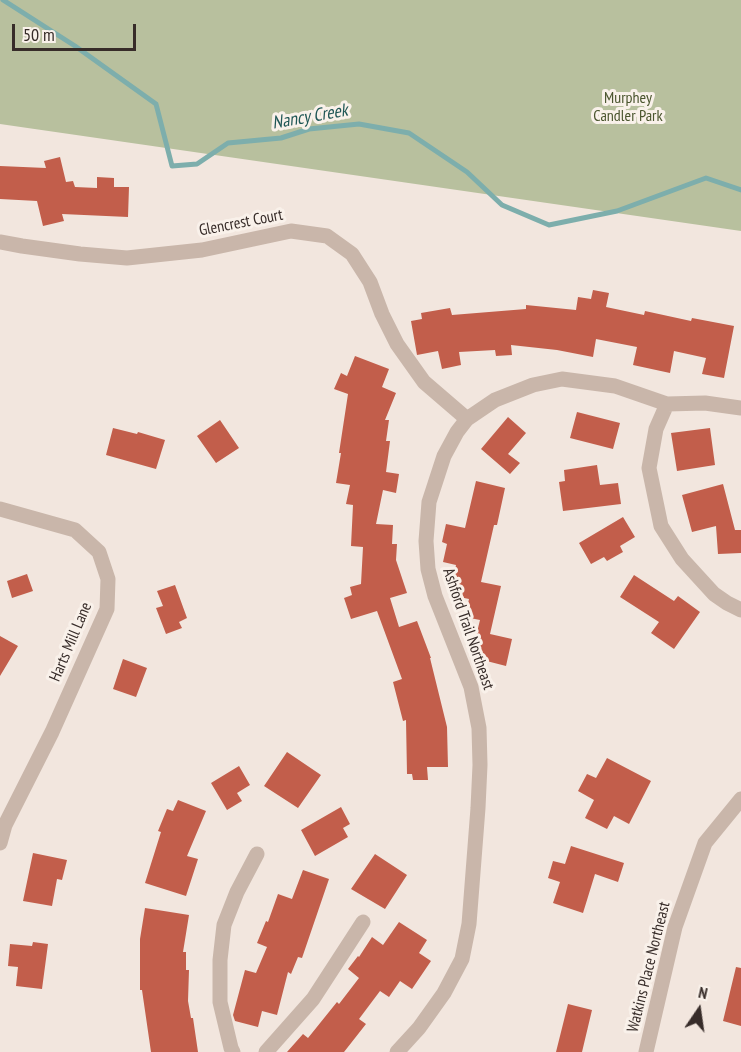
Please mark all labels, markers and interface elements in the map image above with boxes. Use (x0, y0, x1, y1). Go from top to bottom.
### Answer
scale bar (15, 12, 140, 50)
text: 50 m (23, 23, 55, 46)
park label: Murphey Candler Park (593, 88, 663, 126)
water label: Nancy Creek (271, 100, 349, 134)
street label: Glencrest Court (197, 205, 285, 241)
street label: Ashford Trail Northeast (438, 566, 498, 692)
street label: Harts Mill Lane (46, 600, 96, 684)
street label: Watkins Place Northeast (623, 900, 675, 1034)
north arrow (669, 980, 729, 1040)
text: N (697, 982, 710, 1003)

